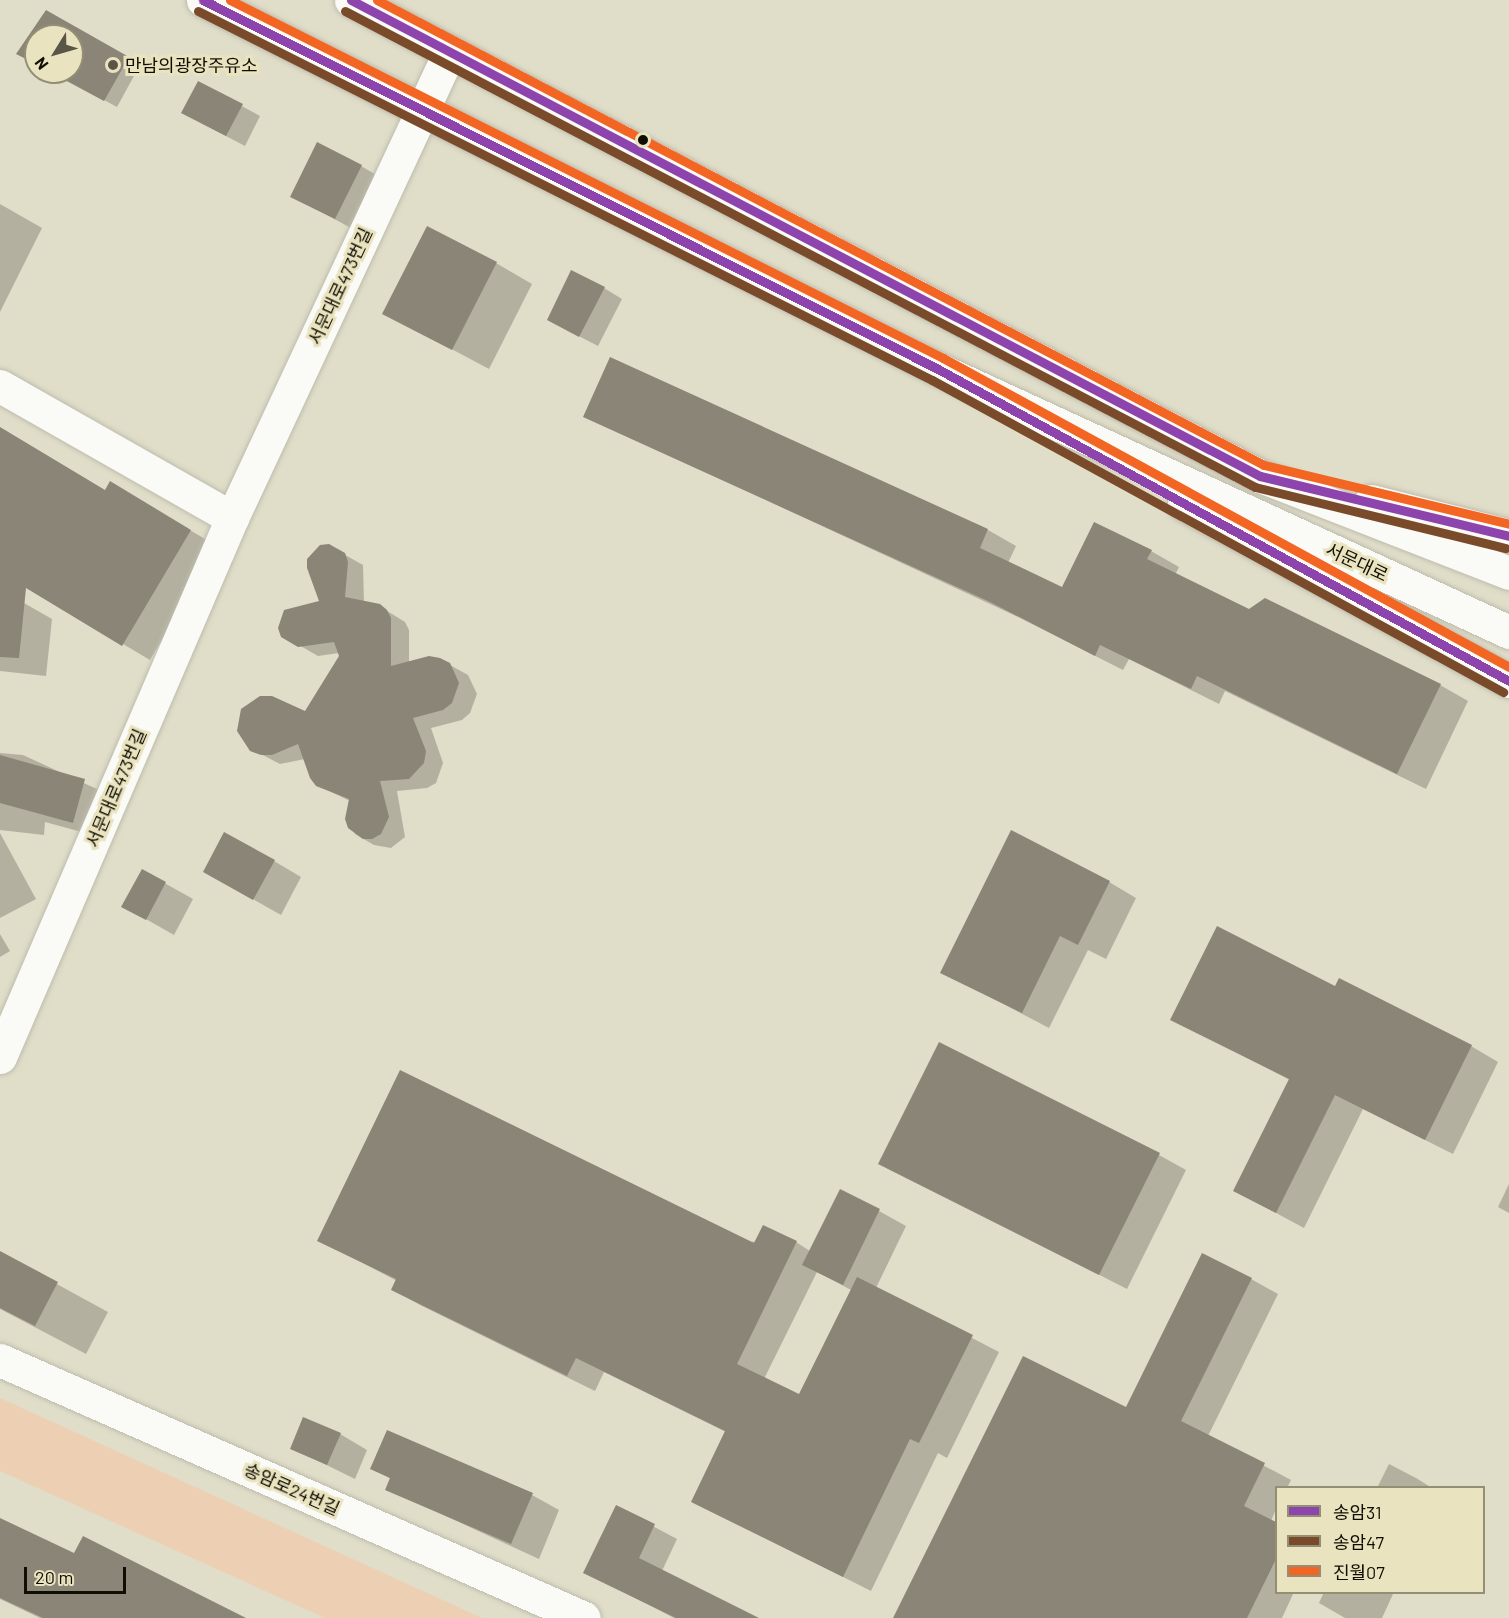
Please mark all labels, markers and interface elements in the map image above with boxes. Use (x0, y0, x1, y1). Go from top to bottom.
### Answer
north arrow (24, 24, 84, 84)
text: N (30, 54, 52, 74)
place label: 만남의광장주유소 (125, 54, 257, 76)
marker: 만남의광장주유소 (106, 58, 120, 72)
unlabelled marker (637, 134, 649, 146)
street label: 서문대로473번길 (303, 224, 377, 348)
street label: 서문대로 (1322, 538, 1392, 586)
street label: 서문대로473번길 (81, 726, 151, 850)
street label: 송암로24번길 (241, 1458, 343, 1520)
legend (1275, 1486, 1485, 1594)
text: 송암31 (1333, 1501, 1382, 1523)
text: 송암47 (1333, 1531, 1384, 1553)
scale bar (27, 1555, 129, 1593)
text: 진월07 (1333, 1561, 1385, 1583)
text: 20 m (35, 1566, 73, 1588)

